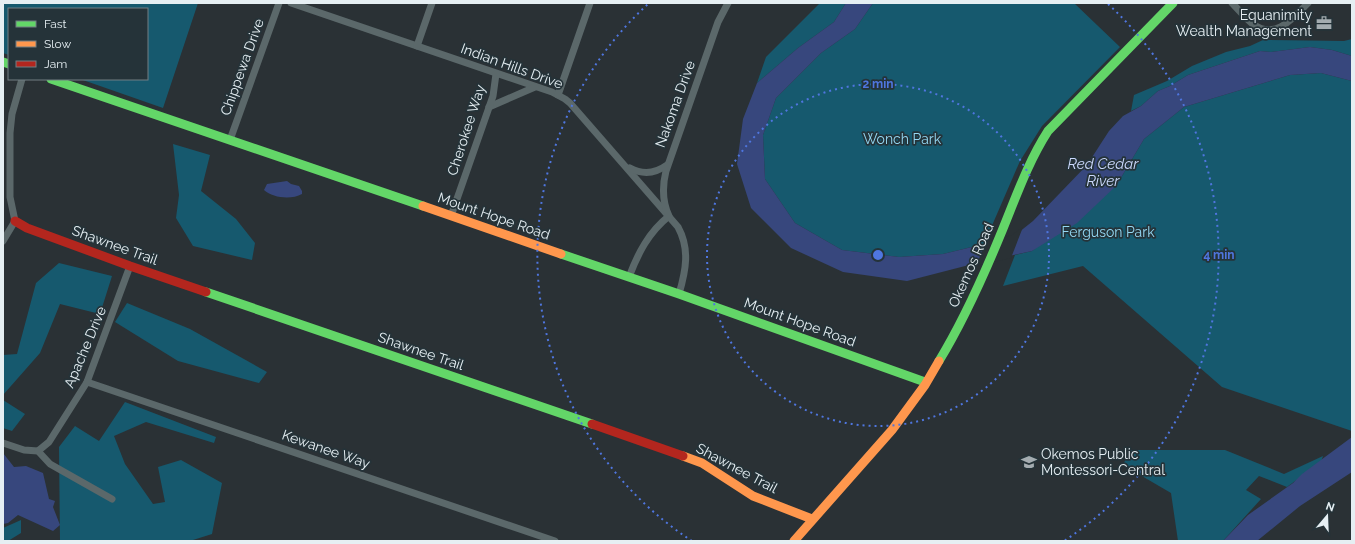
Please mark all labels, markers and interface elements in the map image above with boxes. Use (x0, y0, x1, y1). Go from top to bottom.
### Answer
place label: Equanimity Wealth Management (1176, 7, 1312, 39)
legend (8, 8, 148, 80)
office icon: Equanimity Wealth Management (1315, 14, 1333, 32)
street label: Chippewa Drive (217, 16, 267, 118)
text: Fast (44, 17, 67, 31)
text: Slow (44, 37, 71, 51)
street label: Indian Hills Drive (459, 40, 565, 92)
text: Jam (44, 57, 67, 71)
street label: Nakoma Drive (652, 58, 698, 150)
text: 2 min (862, 77, 894, 91)
street label: Cherokee Way (444, 82, 488, 177)
park label: Wonch Park (863, 131, 942, 147)
water label: Red Cedar River (1068, 155, 1139, 190)
street label: Mount Hope Road (436, 189, 552, 243)
street label: Okemos Road (945, 220, 997, 310)
street label: Shawnee Trail (70, 222, 160, 268)
park label: Ferguson Park (1061, 224, 1155, 240)
centre of rings (871, 248, 885, 262)
text: 4 min (1203, 248, 1235, 262)
street label: Mount Hope Road (742, 294, 858, 350)
street label: Apache Drive (61, 304, 109, 390)
street label: Shawnee Trail (376, 329, 466, 373)
street label: Kewanee Way (280, 426, 372, 472)
street label: Shawnee Trail (694, 440, 781, 496)
place label: Okemos Public Montessori-Central (1041, 446, 1165, 478)
school or university icon: Okemos Public Montessori-Central (1020, 453, 1038, 471)
north arrow (1307, 496, 1347, 536)
text: N (1324, 500, 1336, 515)

